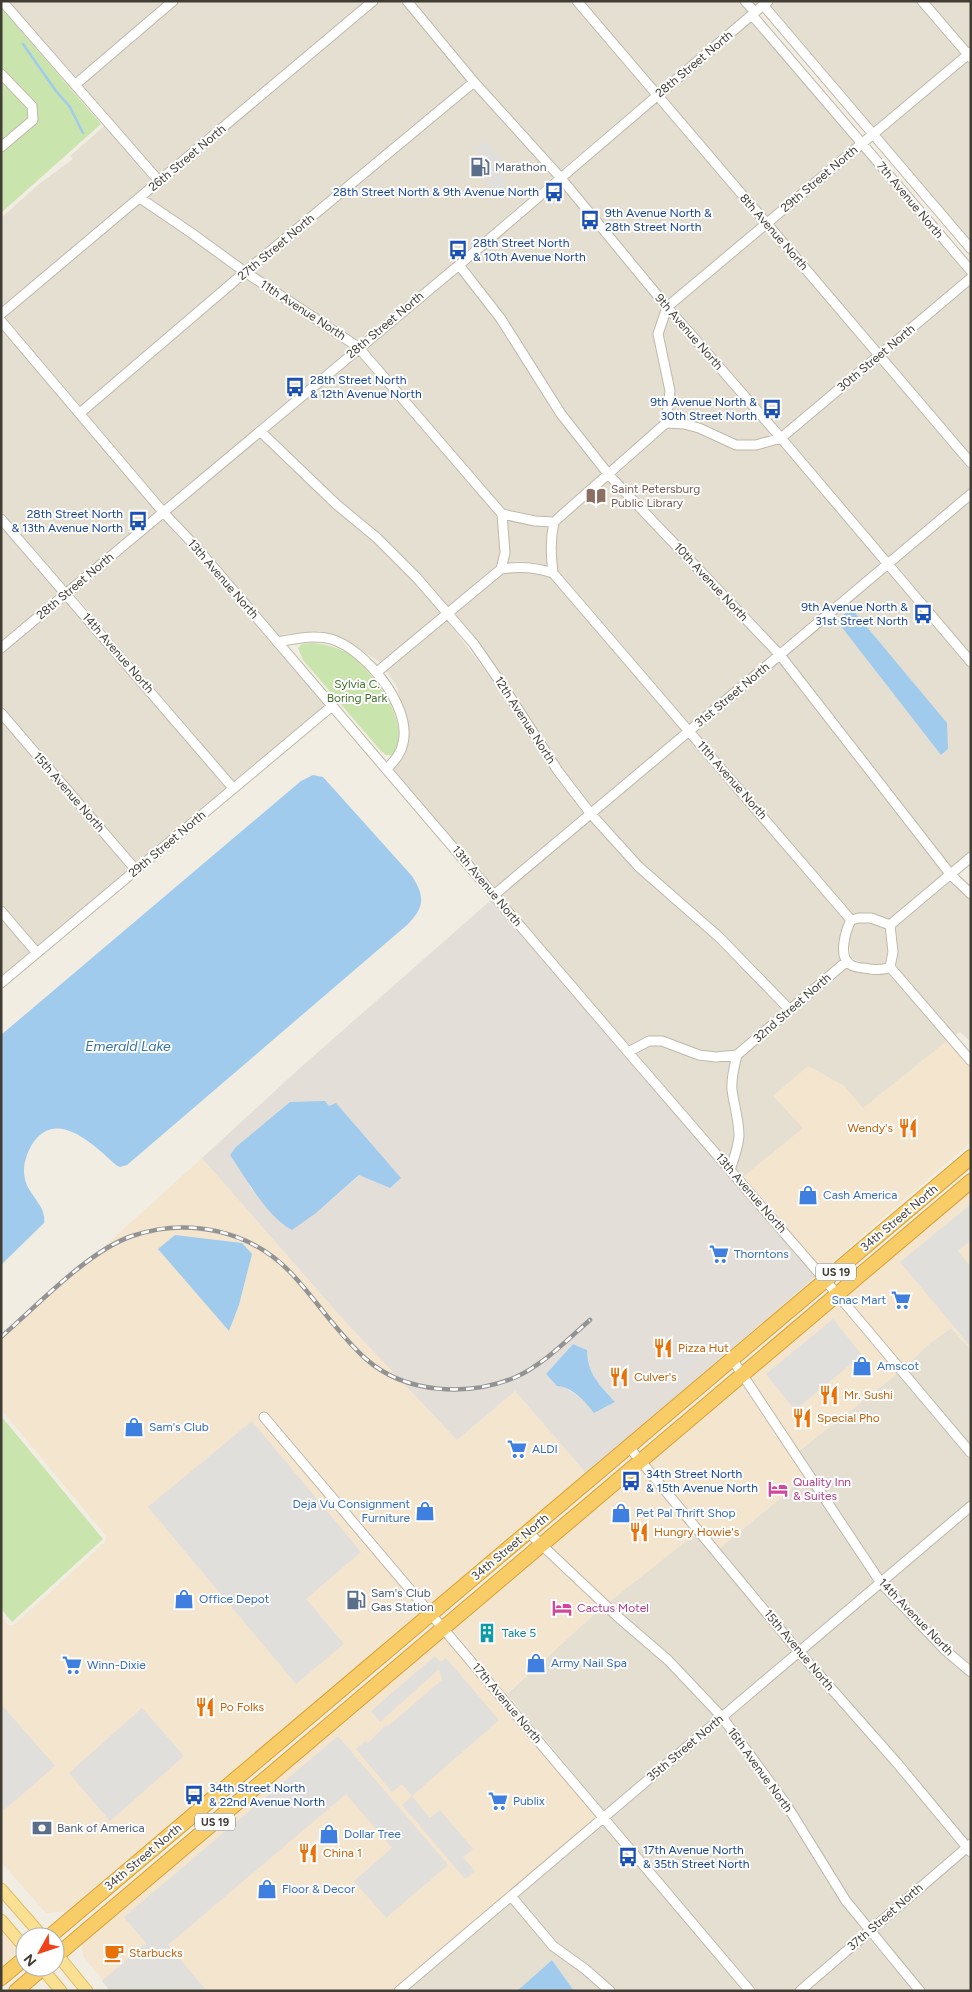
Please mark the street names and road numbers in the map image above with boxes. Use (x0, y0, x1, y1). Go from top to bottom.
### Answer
street label: 28th Street North (653, 27, 736, 100)
street label: 26th Street North (146, 122, 228, 194)
street label: 29th Street North (778, 143, 860, 215)
street label: 7th Avenue North (874, 159, 946, 241)
street label: 8th Avenue North (737, 191, 811, 273)
street label: 27th Street North (235, 211, 317, 283)
street label: 11th Avenue North (258, 277, 349, 343)
street label: 28th Street North (344, 288, 427, 361)
street label: 9th Avenue North (652, 291, 726, 373)
street label: 30th Street North (835, 321, 918, 394)
street label: 13th Avenue North (185, 536, 262, 622)
street label: 10th Avenue North (671, 540, 751, 624)
street label: 28th Street North (34, 549, 117, 622)
street label: 14th Avenue North (79, 610, 157, 696)
street label: 31st Street North (692, 660, 772, 730)
street label: 12th Avenue North (492, 674, 559, 766)
street label: 11th Avenue North (694, 738, 770, 822)
street label: 15th Avenue North (31, 749, 108, 835)
street label: 29th Street North (126, 808, 208, 880)
street label: 13th Avenue North (449, 843, 525, 929)
street label: 32nd Street North (750, 970, 834, 1045)
street label: 13th Avenue North (713, 1150, 790, 1236)
street label: 34th Street North (858, 1182, 941, 1254)
road number: US 19 (816, 1264, 856, 1280)
street label: 34th Street North (469, 1511, 552, 1583)
street label: 14th Avenue North (876, 1576, 957, 1659)
street label: 15th Avenue North (761, 1607, 837, 1693)
street label: 17th Avenue North (469, 1660, 545, 1746)
street label: 35th Street North (644, 1712, 726, 1784)
street label: 16th Avenue North (725, 1725, 796, 1815)
road number: US 19 (195, 1814, 235, 1830)
street label: 34th Street North (102, 1821, 185, 1893)
street label: 37th Street North (844, 1880, 926, 1954)

